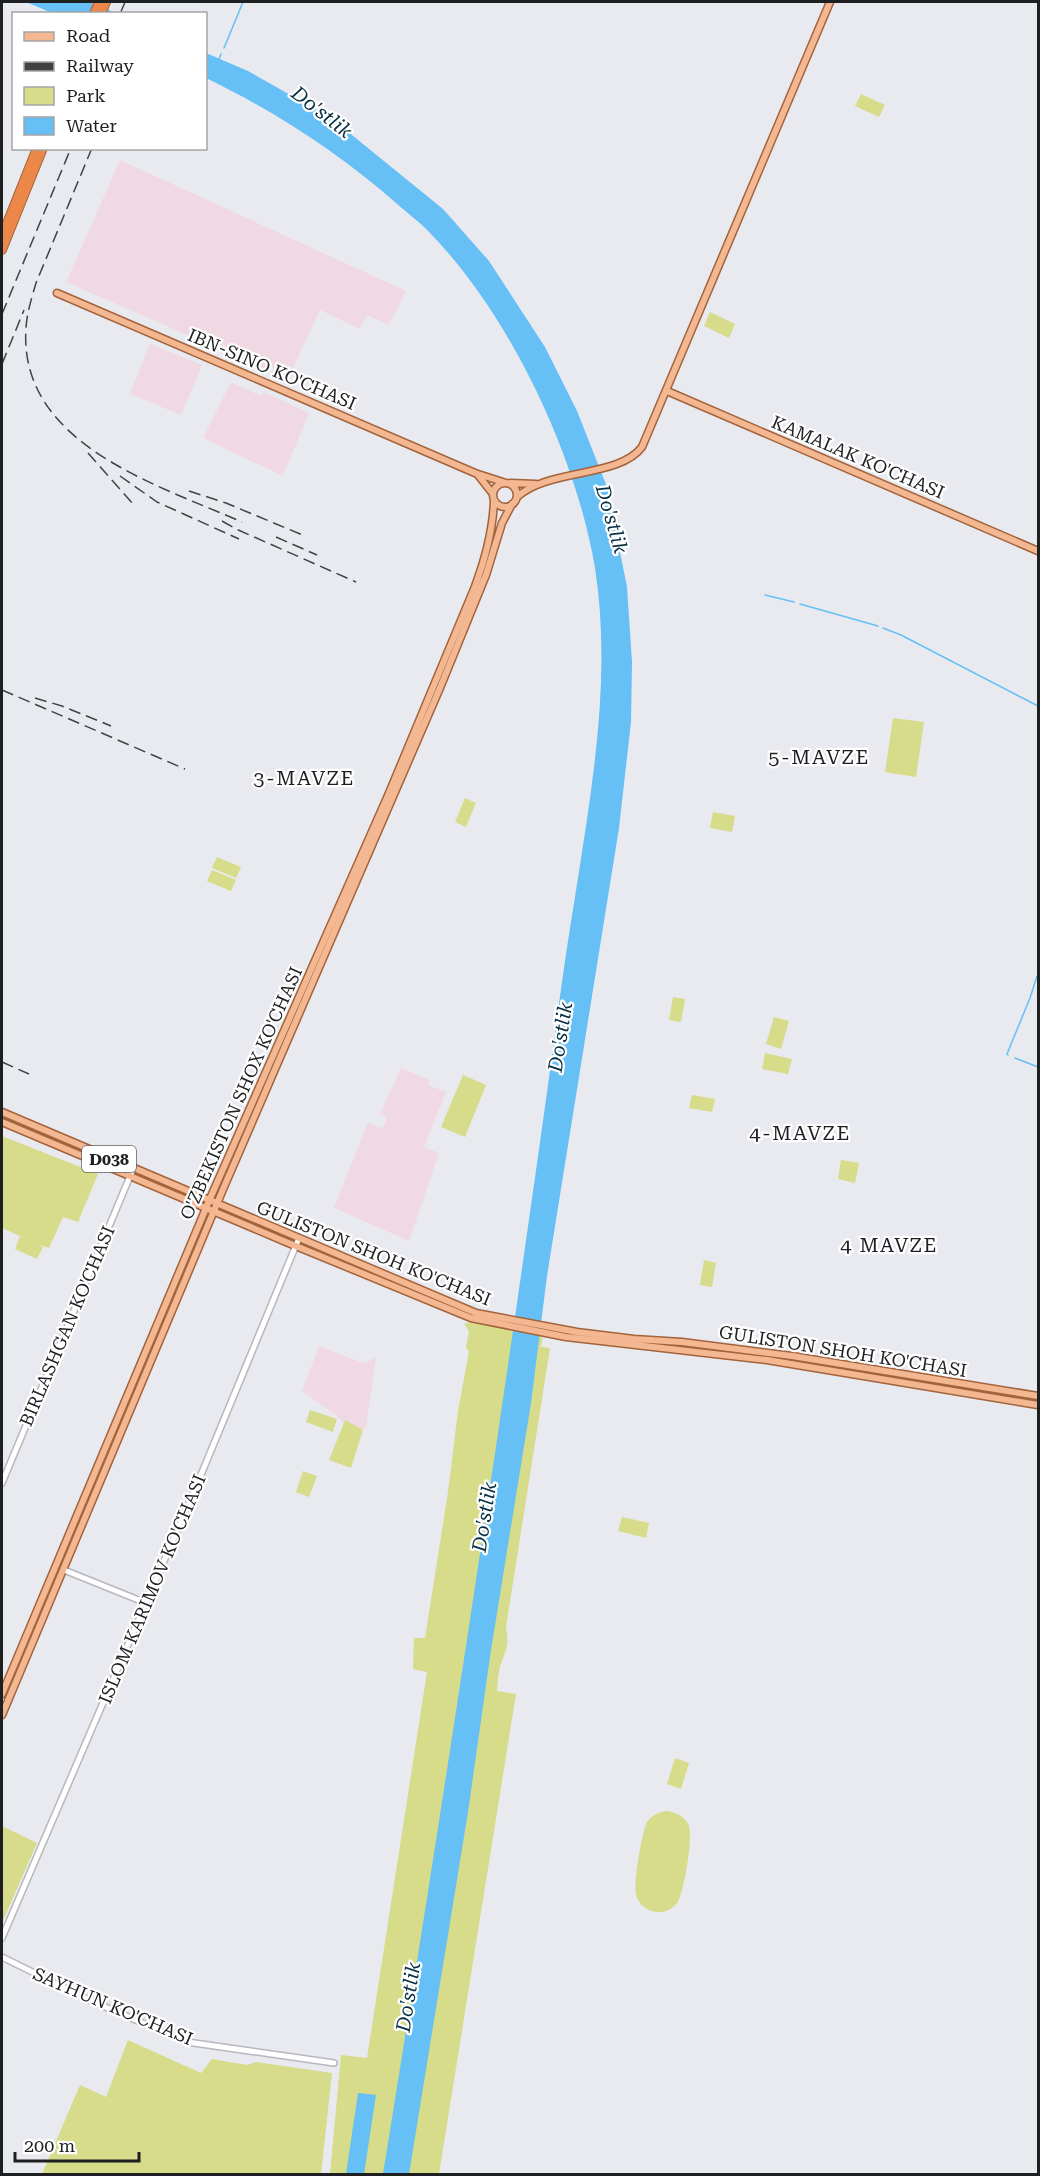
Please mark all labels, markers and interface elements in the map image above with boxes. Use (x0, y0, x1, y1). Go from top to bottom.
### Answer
legend (12, 12, 207, 150)
text: Road (66, 25, 111, 46)
text: Railway (66, 55, 134, 76)
water label: Do'stlik (286, 80, 357, 143)
text: Park (66, 85, 106, 106)
text: Water (66, 115, 117, 136)
street label: IBN-SINO KO'CHASI (185, 324, 359, 414)
street label: KAMALAK KO'CHASI (768, 411, 948, 503)
water label: Do'stlik (590, 481, 633, 556)
district label: 5-MAVZE (768, 745, 870, 769)
district label: 3-MAVZE (253, 766, 355, 790)
street label: O'ZBEKISTON SHOX KO'CHASI (176, 963, 306, 1223)
water label: Do'stlik (542, 1000, 577, 1075)
district label: 4-MAVZE (749, 1121, 851, 1145)
road number: D038 (82, 1146, 136, 1172)
street label: GULISTON SHOH KO'CHASI (254, 1196, 494, 1310)
street label: BIRLASHGAN KO'CHASI (15, 1223, 119, 1429)
district label: 4 MAVZE (840, 1233, 938, 1257)
street label: GULISTON SHOH KO'CHASI (718, 1321, 968, 1381)
street label: ISLOM KARIMOV KO'CHASI (94, 1471, 210, 1707)
water label: Do'stlik (466, 1480, 501, 1555)
water label: Do'stlik (390, 1960, 425, 2035)
street label: SAYHUN KO'CHASI (30, 1963, 196, 2049)
scale bar (15, 2125, 140, 2163)
text: 200 m (24, 2135, 75, 2156)

